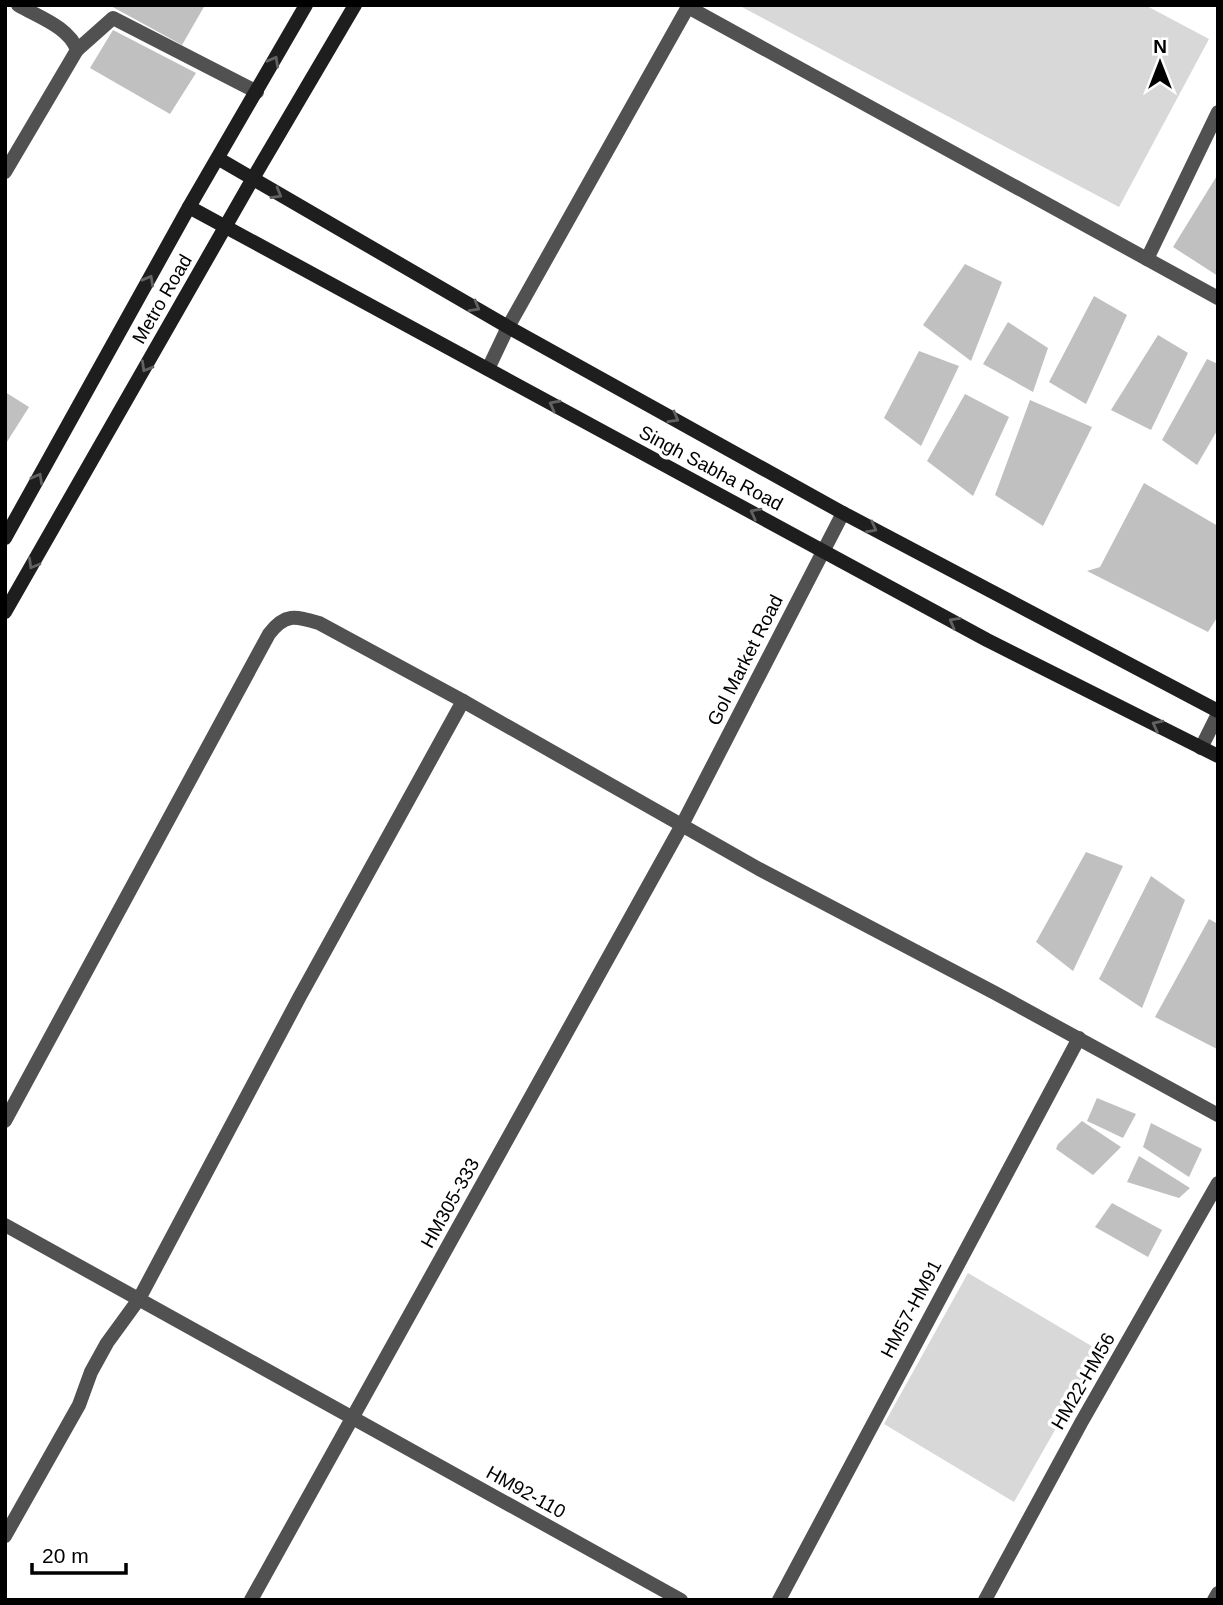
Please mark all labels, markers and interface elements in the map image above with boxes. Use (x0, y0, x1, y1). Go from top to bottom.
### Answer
north arrow (1125, 28, 1195, 98)
text: N (1153, 36, 1167, 57)
one-way arrow (266, 56, 279, 68)
one-way arrow (270, 186, 283, 199)
street label: Metro Road (128, 251, 196, 347)
one-way arrow (141, 274, 154, 287)
one-way arrow (467, 299, 480, 312)
one-way arrow (141, 359, 154, 372)
one-way arrow (549, 400, 562, 413)
one-way arrow (666, 410, 679, 423)
street label: Singh Sabha Road (636, 421, 786, 515)
one-way arrow (30, 473, 43, 486)
one-way arrow (749, 508, 762, 521)
one-way arrow (865, 520, 878, 534)
one-way arrow (28, 557, 41, 570)
street label: Gol Market Road (703, 591, 787, 729)
one-way arrow (949, 617, 962, 630)
one-way arrow (1152, 720, 1164, 734)
street label: HM305-333 (417, 1154, 483, 1252)
street label: HM57-HM91 (876, 1257, 946, 1361)
street label: HM22-HM56 (1047, 1329, 1119, 1433)
street label: HM92-110 (483, 1462, 569, 1522)
scale bar (32, 1532, 126, 1576)
text: 20 m (42, 1544, 89, 1567)

